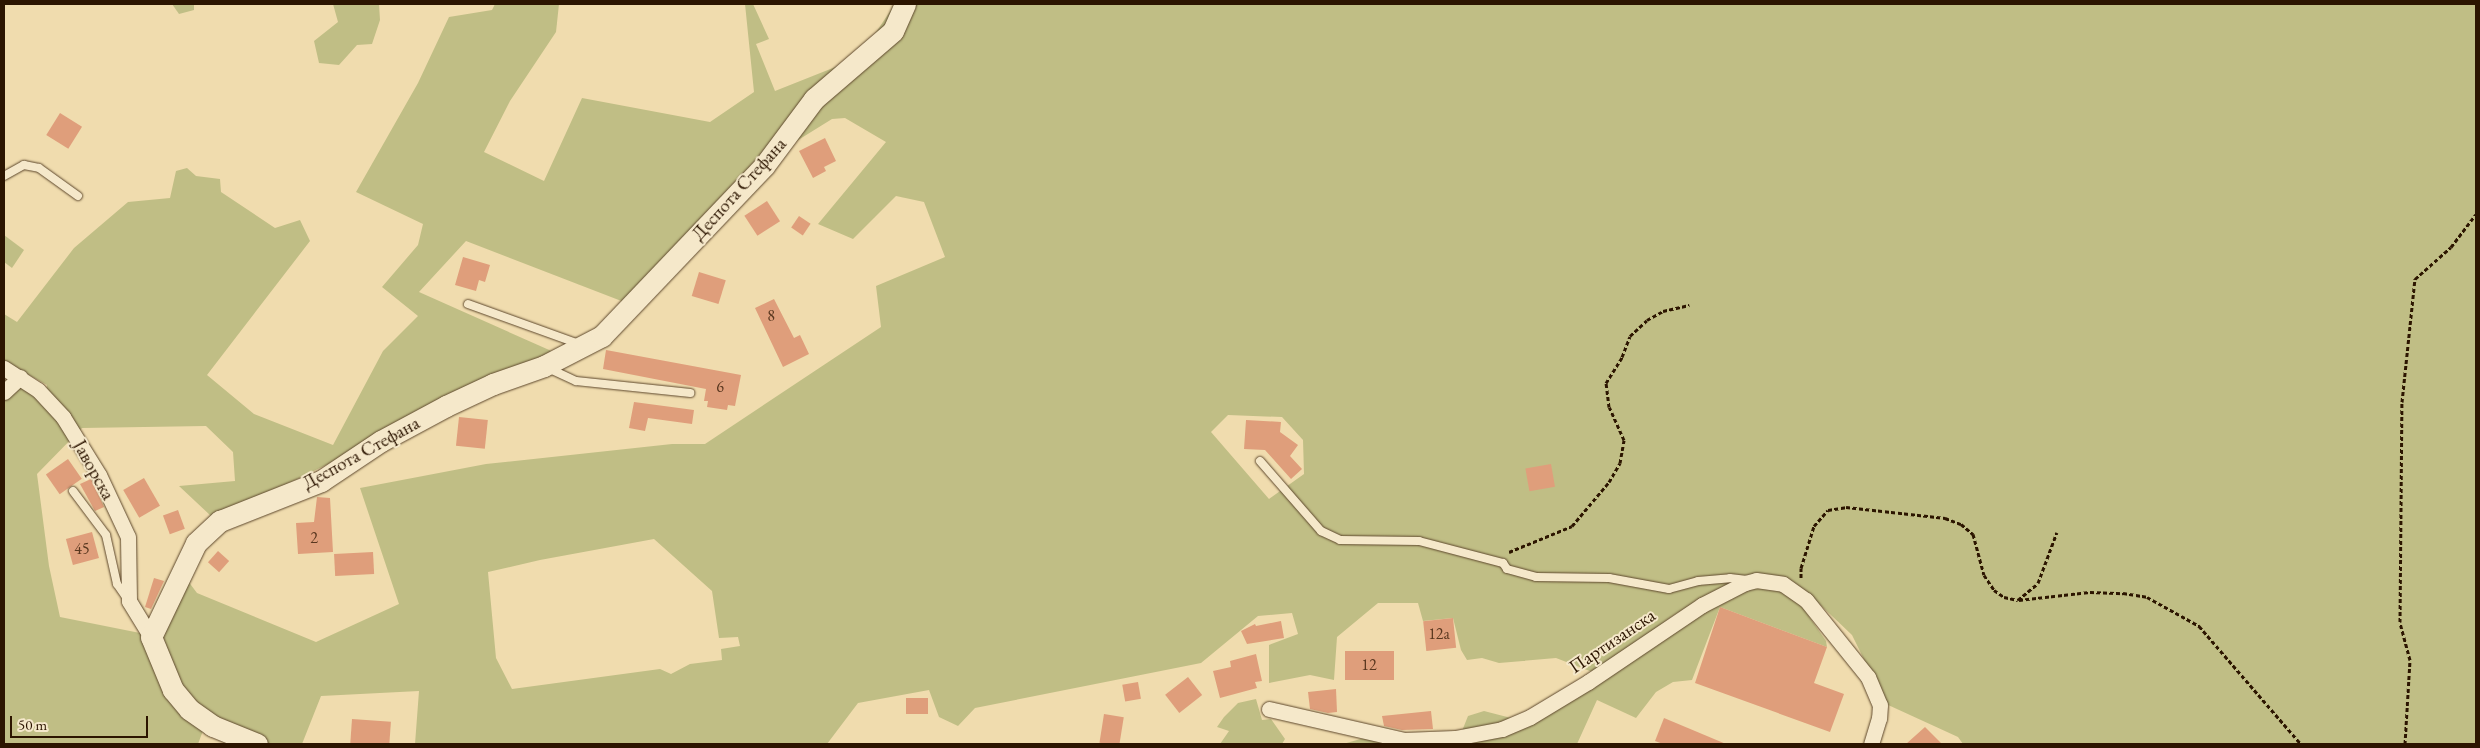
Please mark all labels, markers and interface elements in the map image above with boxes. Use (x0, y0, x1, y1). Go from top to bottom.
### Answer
street label: Деспота Стефана (687, 133, 791, 245)
house number: 8 (767, 306, 775, 326)
house number: 6 (716, 377, 724, 397)
street label: Деспота Стефана (298, 411, 424, 495)
street label: Јаворска (68, 436, 120, 504)
house number: 2 (310, 528, 318, 548)
house number: 45 (74, 539, 90, 559)
street label: Партизанска (1564, 604, 1660, 678)
house number: 12a (1428, 624, 1450, 644)
house number: 12 (1361, 655, 1377, 675)
scale bar (12, 706, 150, 738)
text: 50 m (18, 715, 47, 734)

